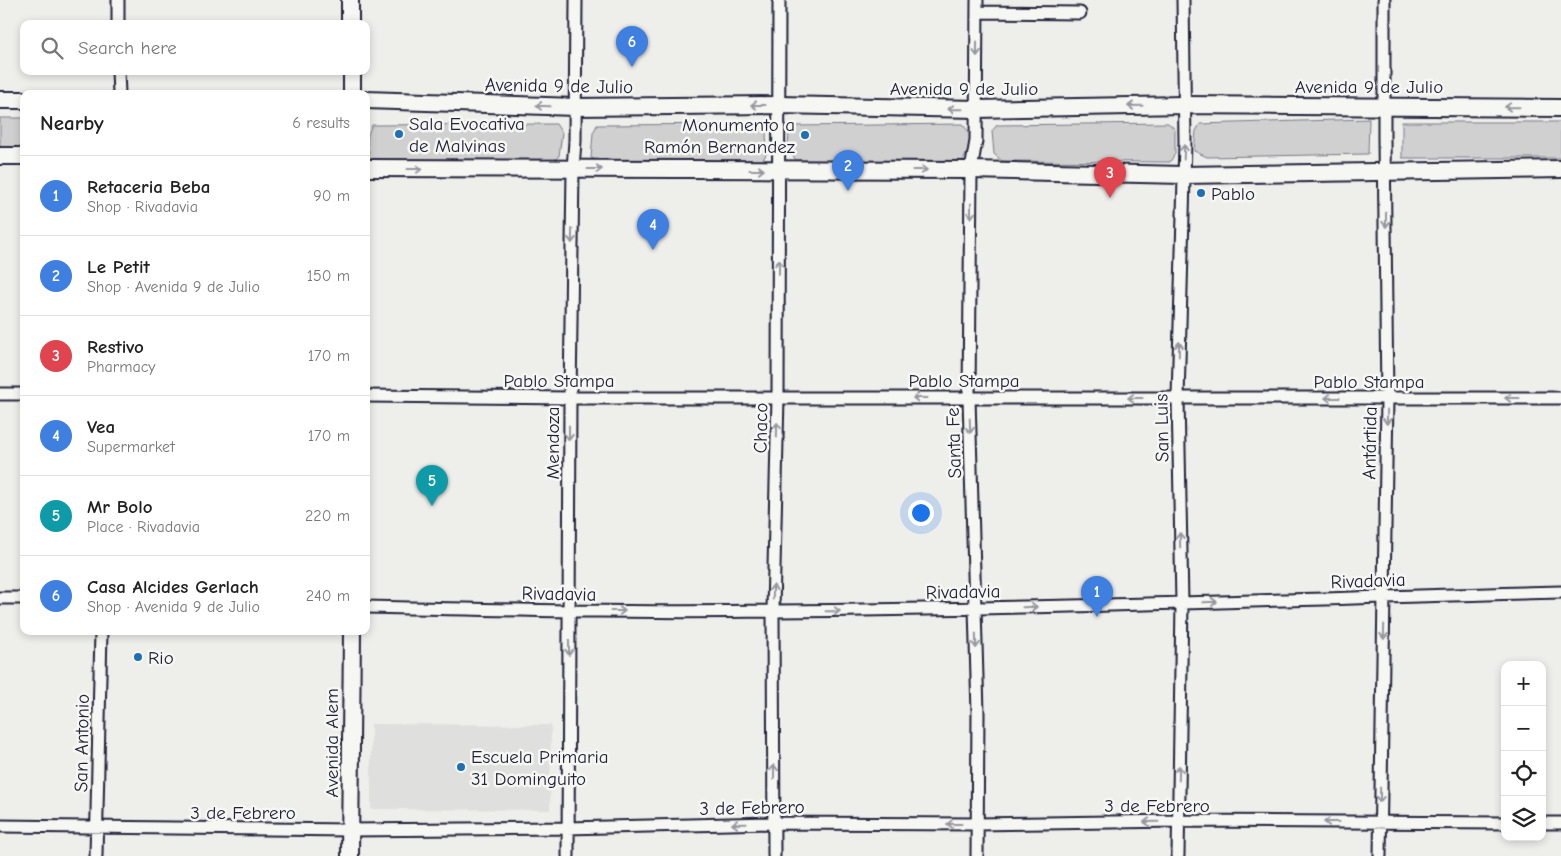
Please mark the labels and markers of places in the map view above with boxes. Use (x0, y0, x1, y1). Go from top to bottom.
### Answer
pin: 6 (616, 26, 648, 67)
place label: Sala Evocativa de Malvinas (409, 113, 525, 157)
place label: Monumento a Ramón Bernandez (644, 114, 795, 158)
marker: Sala Evocativa de Malvinas (393, 128, 405, 140)
marker: Monumento a Ramón Bernandez (799, 129, 811, 141)
pin: 2 (832, 150, 864, 191)
pin: 3 (1094, 157, 1126, 198)
place label: Pablo (1211, 183, 1255, 205)
marker: Pablo (1195, 187, 1207, 199)
pin: 4 (637, 209, 669, 250)
pin: 5 (416, 465, 448, 506)
pin: 1 (1081, 576, 1113, 617)
place label: Rio (148, 647, 174, 669)
marker: Rio (132, 651, 144, 663)
place label: Escuela Primaria 31 Dominguito (471, 746, 609, 790)
marker: Escuela Primaria 31 Dominguito (455, 761, 467, 773)

